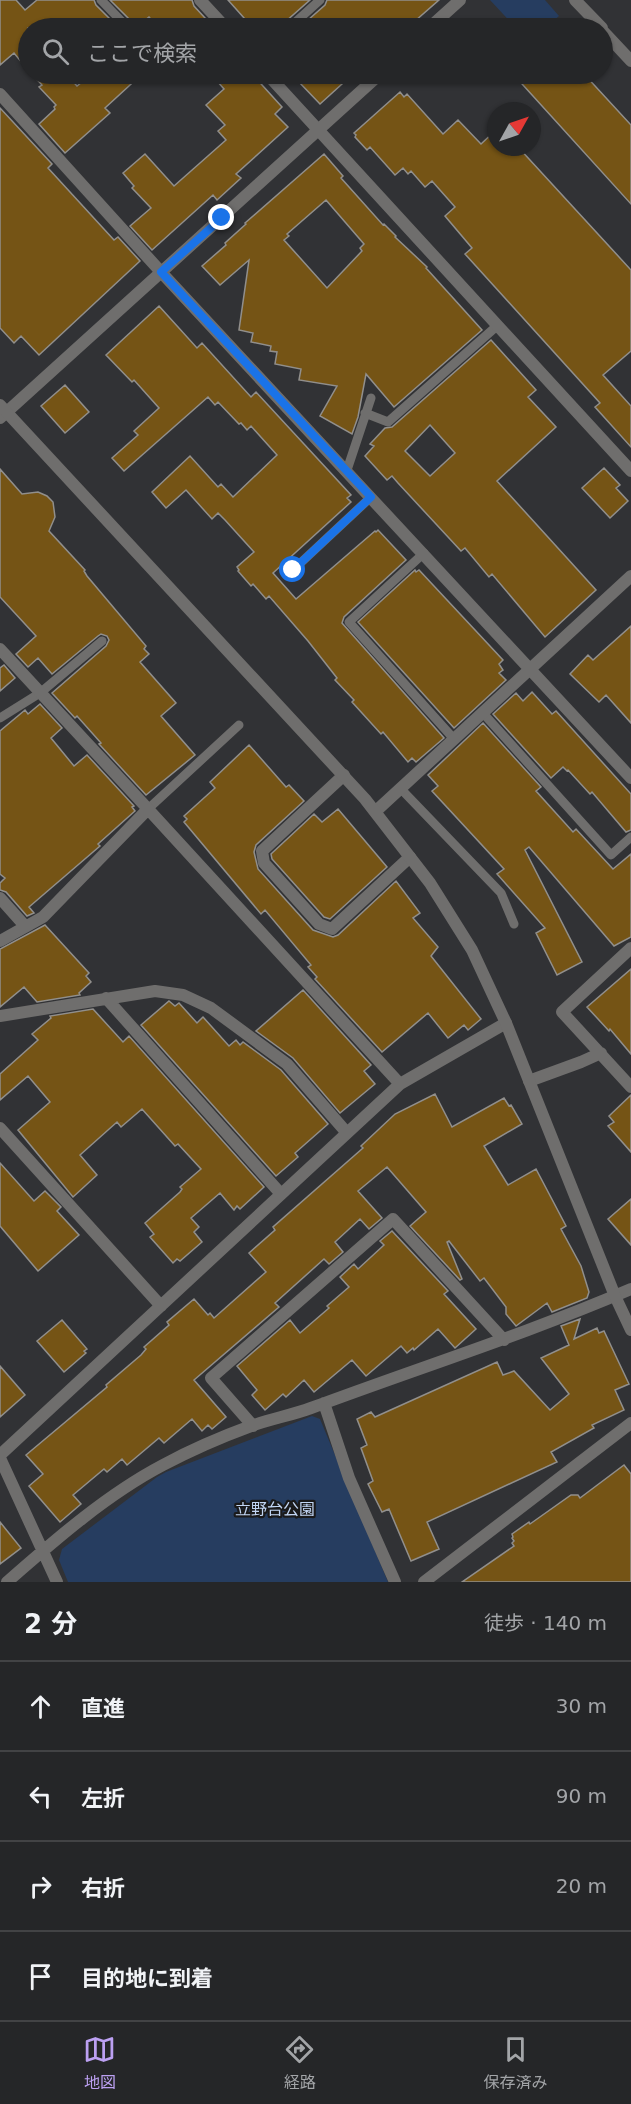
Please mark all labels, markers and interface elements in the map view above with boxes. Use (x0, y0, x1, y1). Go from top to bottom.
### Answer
search box (18, 18, 613, 84)
icon: search (39, 35, 72, 68)
text: ここで検索 (87, 41, 197, 66)
north arrow (487, 102, 541, 156)
route end (208, 204, 234, 230)
route start (279, 556, 305, 582)
park label: 立野台公園 (235, 1500, 315, 1519)
text: 2 分 (24, 1609, 77, 1639)
text: 徒歩 · 140 m (484, 1611, 607, 1635)
icon: ahead (24, 1690, 57, 1723)
text: 30 m (556, 1694, 607, 1718)
text: 直進 (81, 1696, 125, 1721)
icon: left (24, 1780, 57, 1813)
text: 90 m (556, 1784, 607, 1808)
text: 左折 (81, 1786, 125, 1811)
icon: right (24, 1870, 57, 1903)
text: 20 m (556, 1874, 607, 1898)
text: 右折 (81, 1876, 125, 1901)
icon: arrive (24, 1960, 57, 1993)
text: 目的地に到着 (81, 1966, 213, 1991)
tab: 地図 (83, 2033, 116, 2093)
tab: 経路 (283, 2033, 316, 2093)
tab: 保存済み (483, 2033, 547, 2093)

